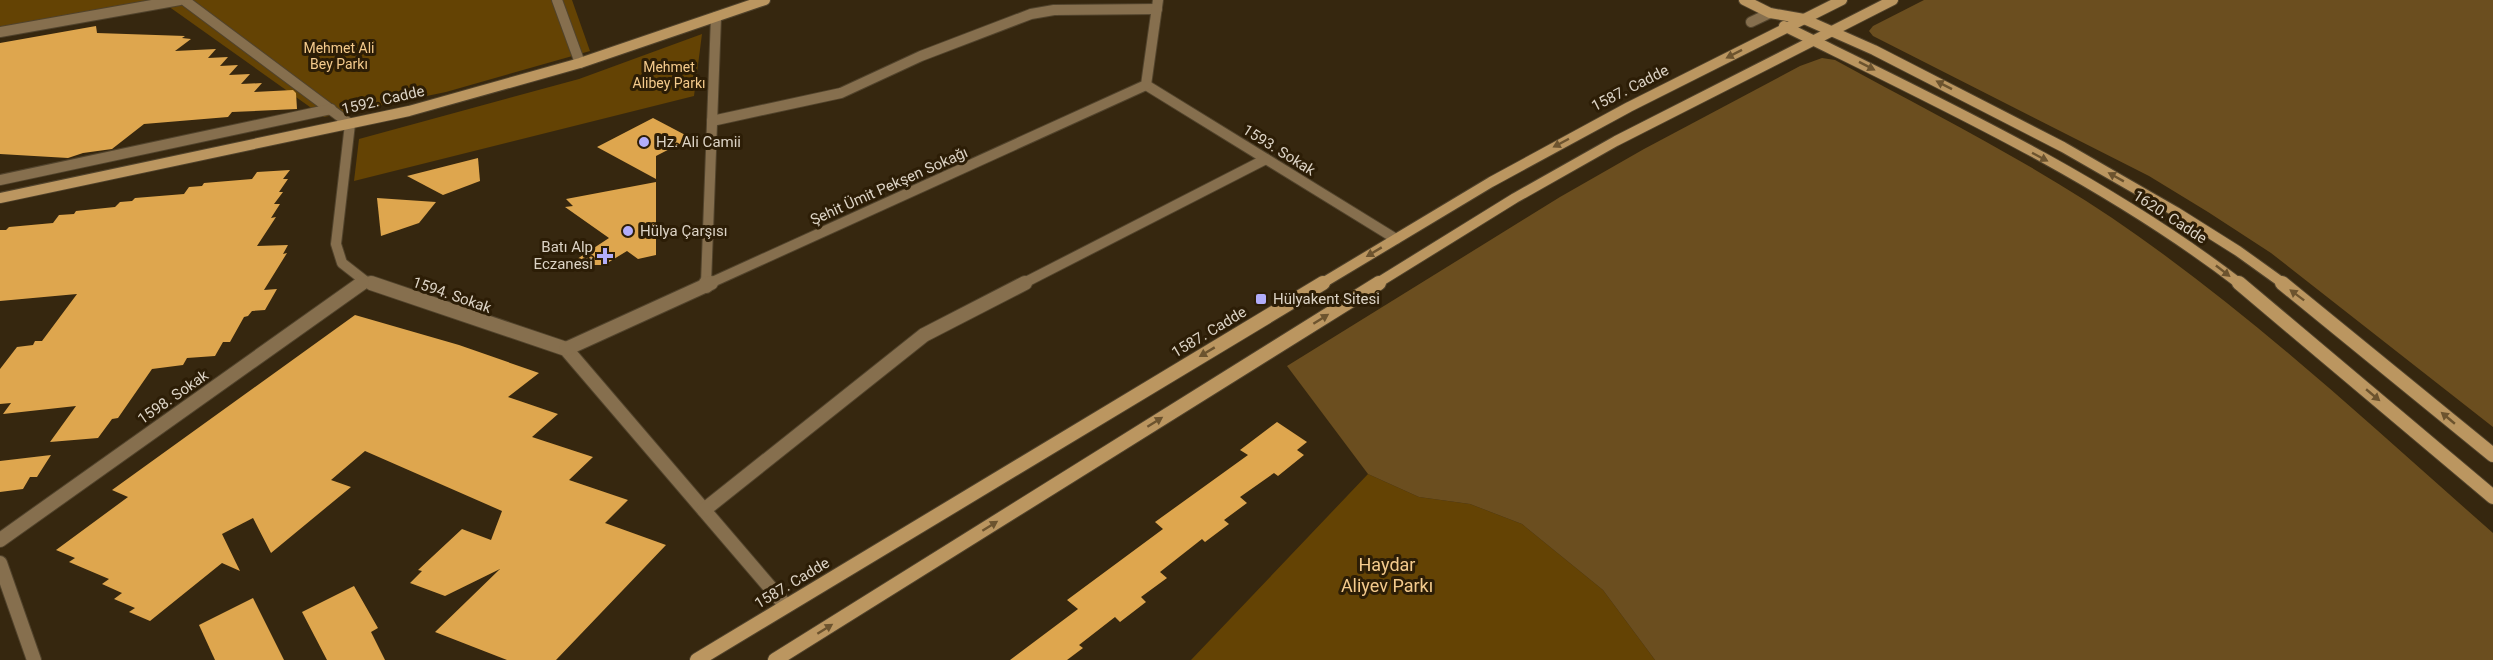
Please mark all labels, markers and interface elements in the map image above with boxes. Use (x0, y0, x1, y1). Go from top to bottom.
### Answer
park label: Mehmet Ali Bey Parkı (303, 40, 375, 72)
one-way arrow (1726, 49, 1743, 59)
park label: Mehmet Alibey Parkı (633, 59, 705, 91)
street label: 1587. Cadde (1588, 61, 1672, 115)
one-way arrow (1859, 61, 1876, 71)
one-way arrow (1936, 80, 1953, 90)
street label: 1592. Cadde (340, 82, 426, 118)
street label: 1593. Sokak (1239, 121, 1319, 180)
place label: Hz. Ali Camii (656, 133, 741, 151)
marker: Hz. Ali Camii (637, 135, 651, 149)
one-way arrow (1552, 138, 1569, 148)
street label: Şehit Ümit Pekşen Sokağı (807, 143, 971, 229)
one-way arrow (2032, 152, 2049, 162)
one-way arrow (2108, 172, 2125, 182)
street label: 1620. Cadde (2130, 187, 2210, 247)
place label: Hülya Çarşısı (640, 222, 727, 240)
marker: Hülya Çarşısı (621, 224, 635, 238)
place label: Batı Alp Eczanesi (534, 238, 593, 273)
one-way arrow (1366, 246, 1382, 257)
marker: Batı Alp Eczanesi (598, 249, 612, 263)
one-way arrow (2215, 265, 2231, 277)
street label: 1594. Sokak (410, 273, 494, 317)
one-way arrow (2290, 289, 2305, 301)
place label: Hülyakent Sitesi (1273, 290, 1380, 308)
marker: Hülyakent Sitesi (1254, 292, 1268, 306)
street label: 1587. Cadde (1168, 303, 1250, 361)
one-way arrow (1313, 314, 1329, 325)
one-way arrow (1199, 347, 1215, 358)
street label: 1598. Sokak (134, 366, 212, 428)
one-way arrow (2365, 389, 2381, 402)
one-way arrow (2440, 412, 2456, 425)
one-way arrow (1147, 417, 1163, 428)
one-way arrow (982, 520, 998, 531)
street label: 1587. Cadde (751, 554, 833, 612)
park label: Haydar Aliyev Parkı (1341, 554, 1433, 596)
one-way arrow (816, 623, 832, 635)

